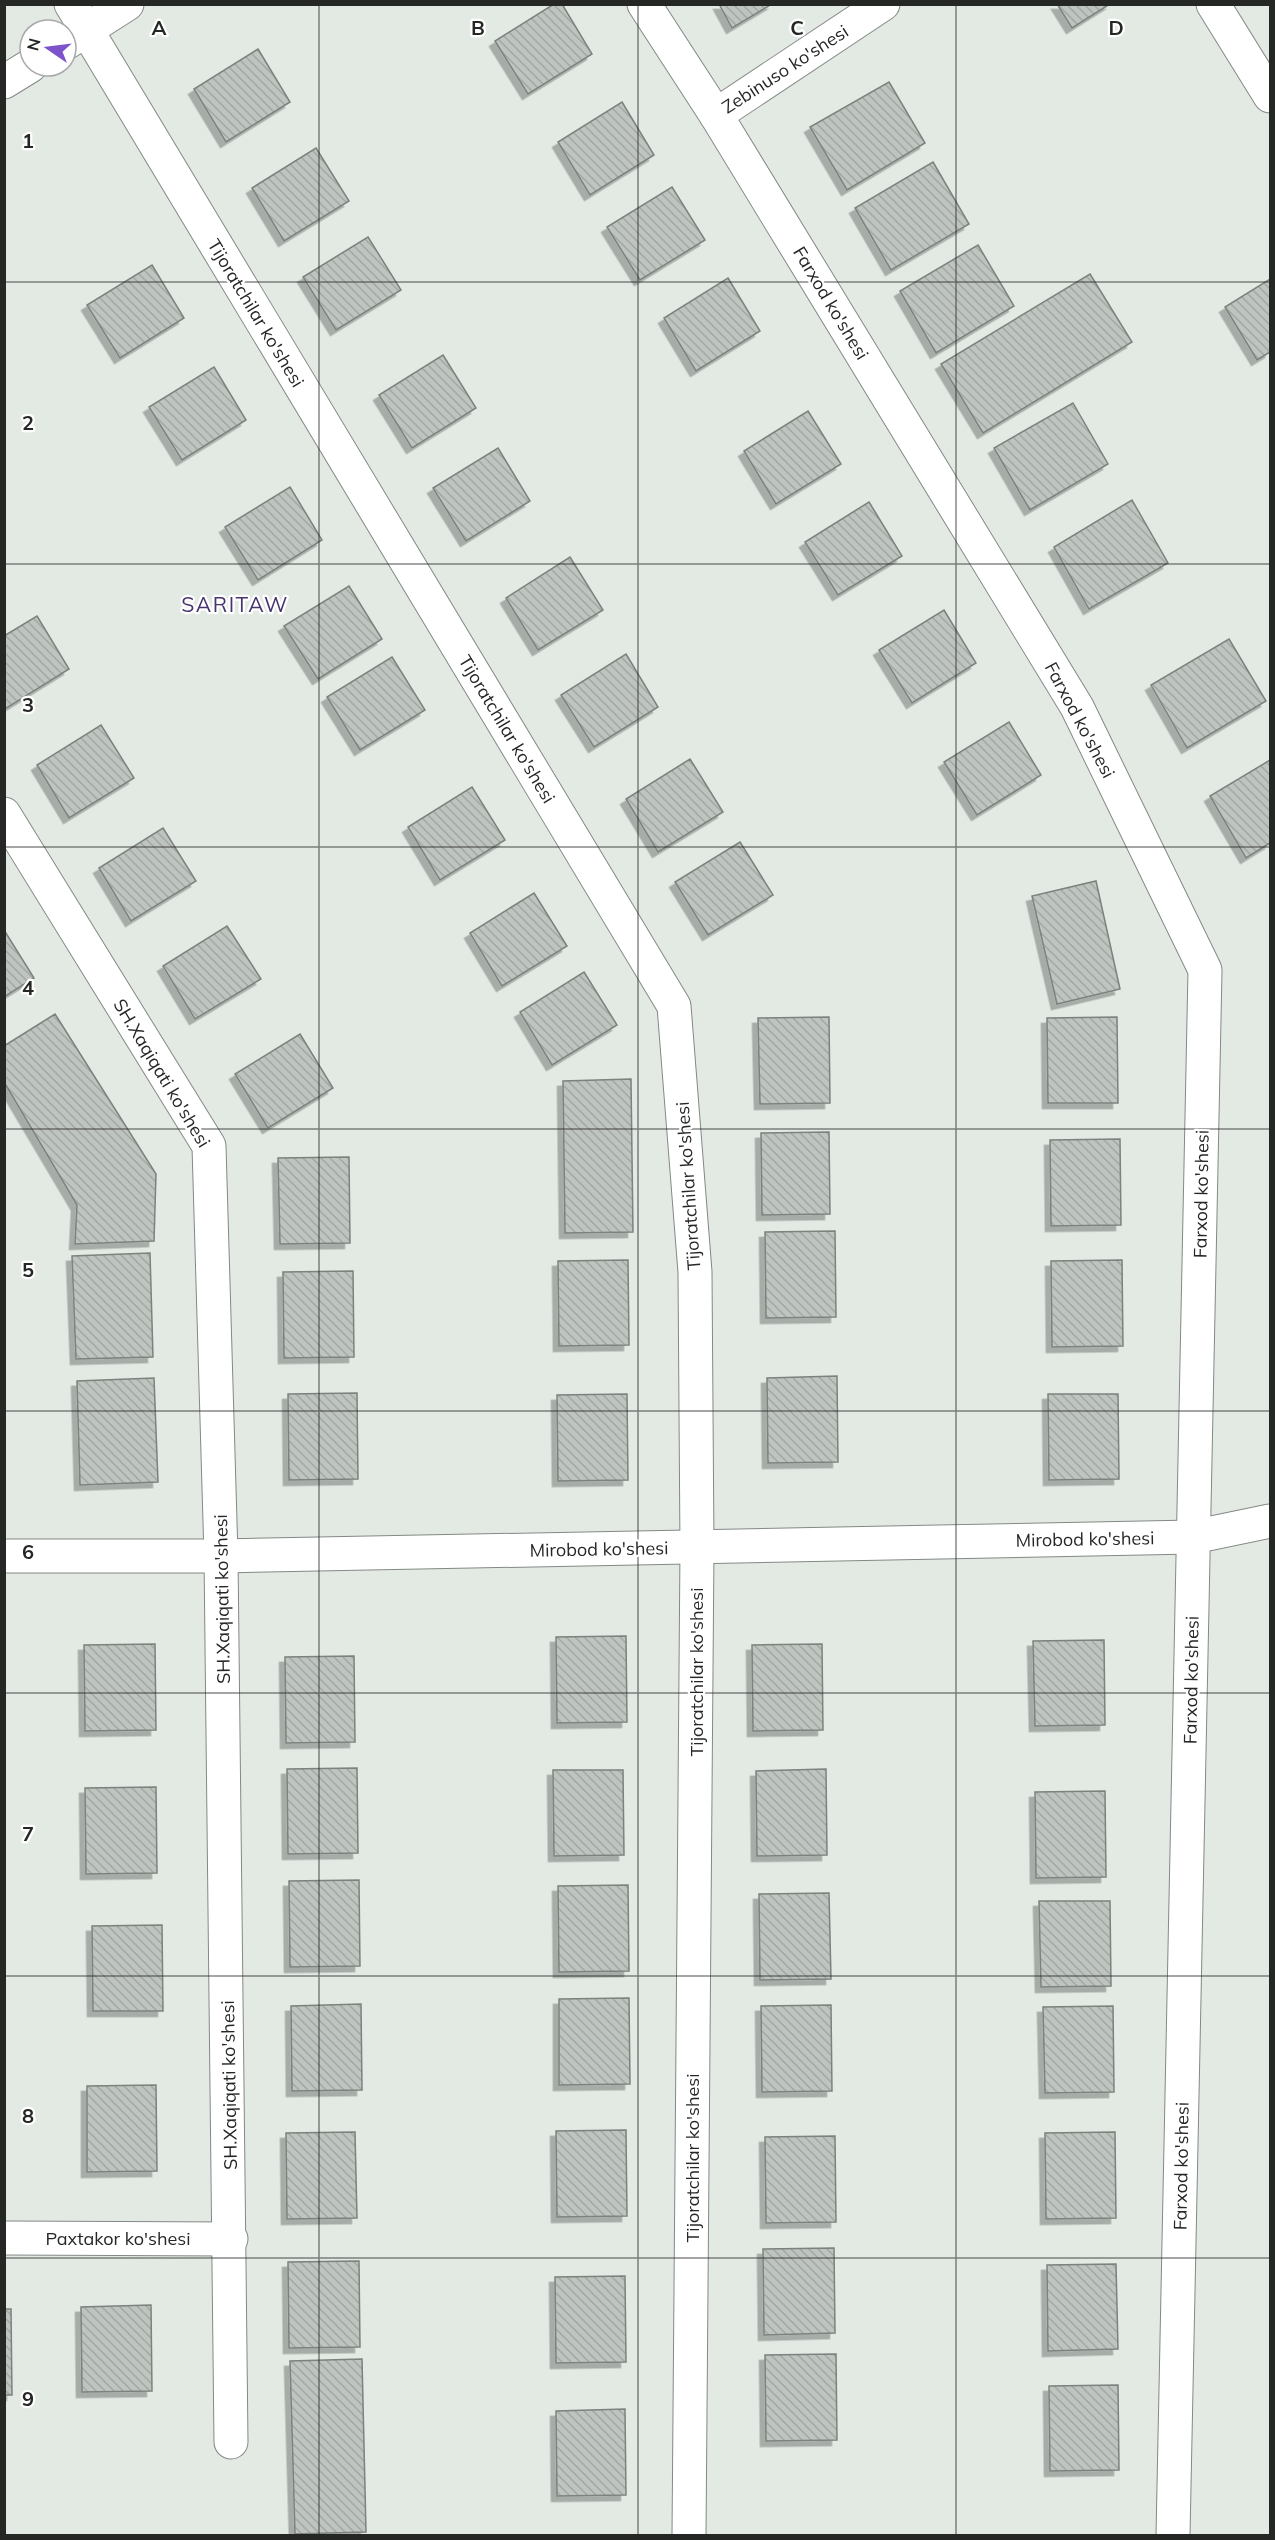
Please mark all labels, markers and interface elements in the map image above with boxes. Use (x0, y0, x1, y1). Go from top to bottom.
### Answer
text: A (152, 15, 167, 40)
text: B (471, 15, 485, 40)
text: C (790, 15, 804, 40)
text: D (1108, 15, 1124, 40)
north arrow (18, 18, 78, 78)
street label: Zebinuso ko'shesi (718, 20, 852, 118)
text: N (22, 36, 45, 53)
text: 1 (22, 128, 34, 153)
street label: Tijoratchilar ko'shesi (203, 235, 309, 391)
street label: Farxod ko'shesi (788, 242, 874, 364)
text: 2 (22, 410, 34, 435)
district label: SARITAW (181, 591, 289, 617)
street label: Tijoratchilar ko'shesi (454, 651, 560, 807)
street label: Farxod ko'shesi (1040, 658, 1120, 782)
text: 3 (22, 692, 34, 717)
text: 4 (22, 975, 34, 1000)
street label: SH.Xaqiqati ko'shesi (108, 994, 216, 1152)
street label: Tijoratchilar ko'shesi (671, 1101, 705, 1271)
street label: Farxod ko'shesi (1188, 1130, 1214, 1258)
text: 5 (22, 1257, 34, 1282)
street label: SH.Xaqiqati ko'shesi (209, 1514, 235, 1684)
street label: Mirobod ko'shesi (1015, 1526, 1155, 1552)
street label: Mirobod ko'shesi (529, 1536, 669, 1562)
text: 6 (22, 1539, 34, 1564)
street label: Tijoratchilar ko'shesi (685, 1587, 708, 1757)
street label: Farxod ko'shesi (1178, 1616, 1204, 1744)
text: 7 (22, 1821, 34, 1846)
street label: SH.Xaqiqati ko'shesi (216, 2000, 242, 2170)
street label: Tijoratchilar ko'shesi (681, 2073, 704, 2243)
street label: Farxod ko'shesi (1168, 2102, 1194, 2230)
text: 8 (22, 2103, 34, 2128)
street label: Paxtakor ko'shesi (45, 2227, 191, 2250)
text: 9 (22, 2386, 34, 2411)

